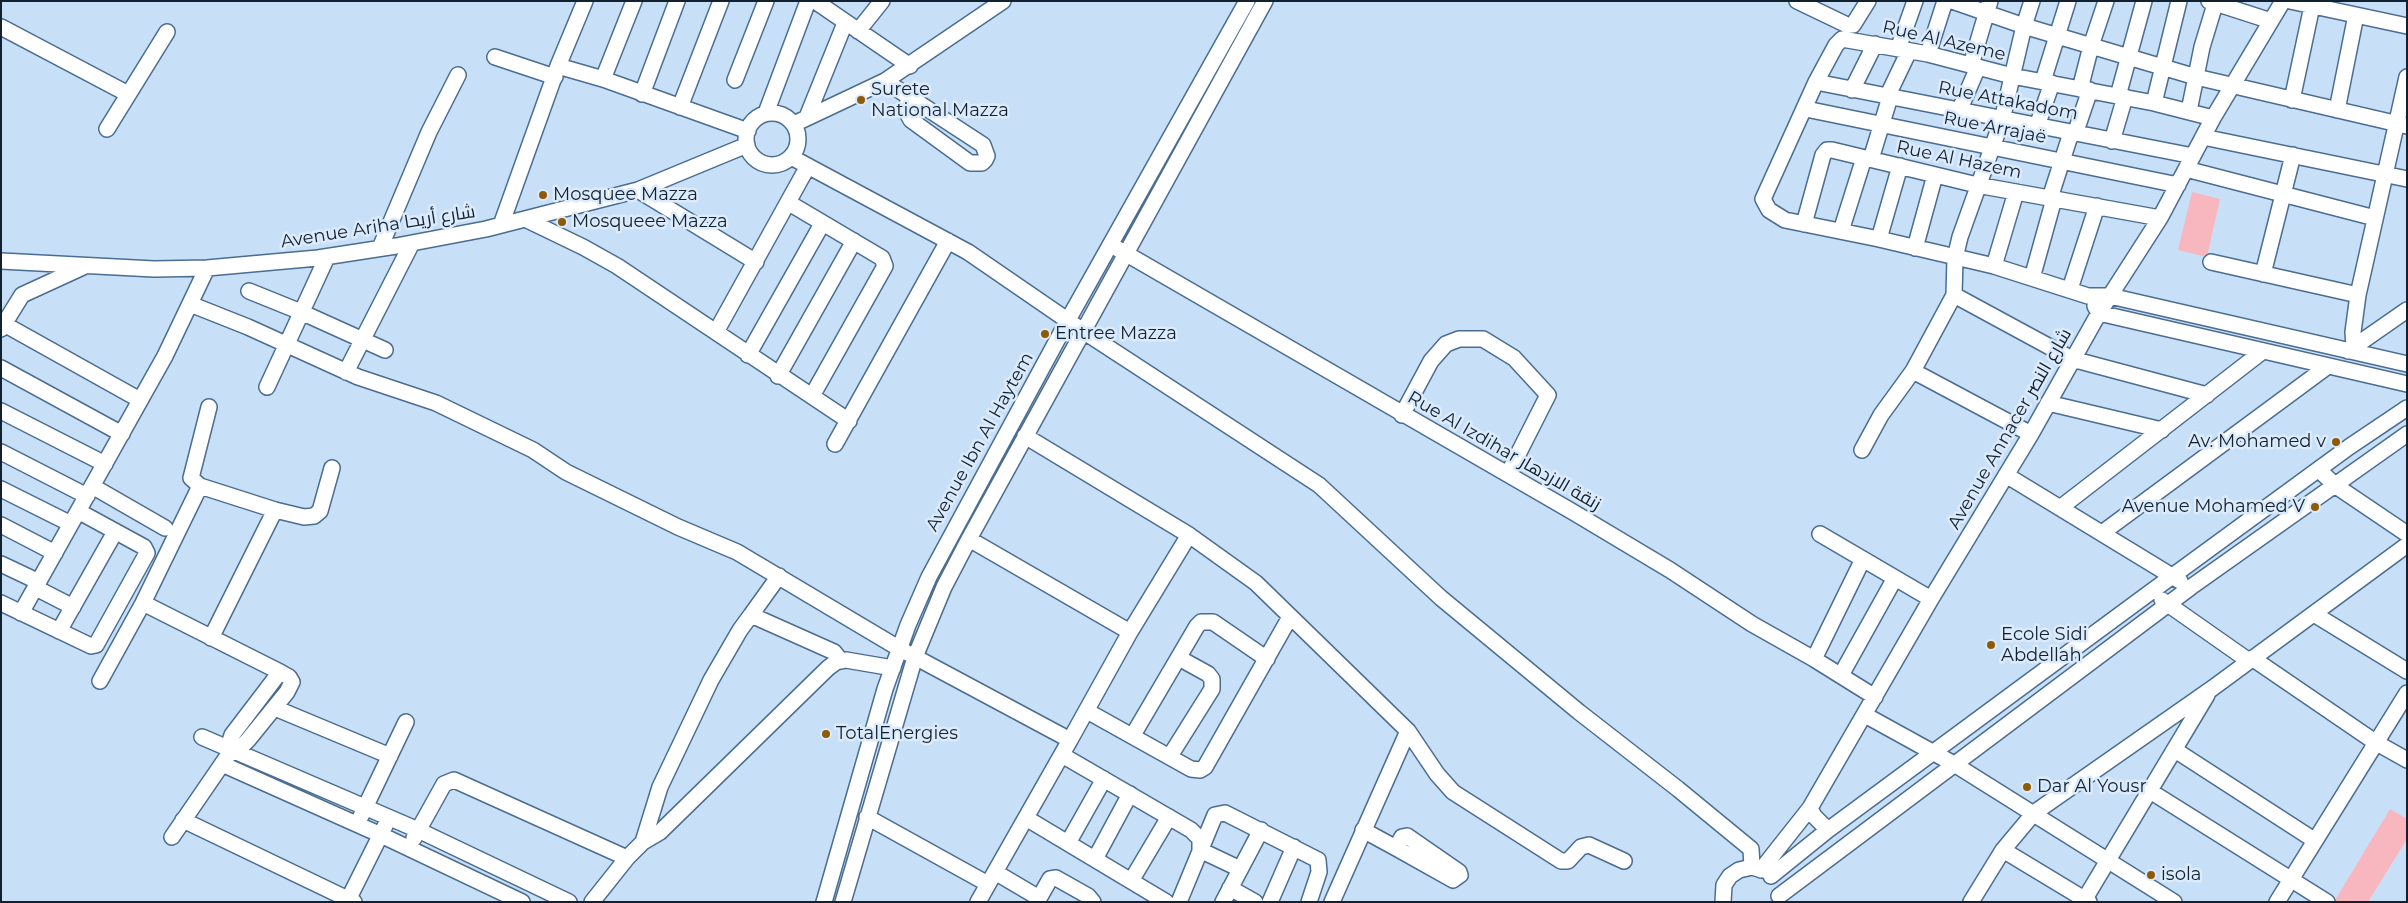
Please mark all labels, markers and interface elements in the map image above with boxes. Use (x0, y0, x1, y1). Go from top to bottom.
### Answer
street label: Rue Al Azeme (1880, 16, 2008, 66)
street label: Rue Attakadom (1936, 77, 2080, 125)
place label: Surete National Mazza (871, 79, 1009, 122)
marker: Surete National Mazza (855, 94, 867, 106)
street label: Rue Arrajaë (1942, 107, 2048, 149)
street label: Rue Al Hazem (1894, 136, 2024, 184)
place label: Mosquee Mazza (553, 184, 698, 206)
marker: Mosquee Mazza (537, 189, 549, 201)
street label: Avenue Ariha شارع أريحا (279, 201, 477, 253)
place label: Mosqueee Mazza (572, 211, 728, 233)
marker: Mosqueee Mazza (556, 216, 568, 228)
place label: Entree Mazza (1055, 323, 1177, 345)
street label: Avenue Annacer شارع النصر (1944, 325, 2076, 533)
marker: Entree Mazza (1039, 328, 1051, 340)
street label: Avenue Ibn Al Haytem (922, 349, 1038, 535)
street label: Rue Al Izdihar زنقة الازدهار (1403, 387, 1605, 515)
place label: Av. Mohamed v (2188, 431, 2326, 453)
marker: Av. Mohamed v (2330, 436, 2342, 448)
place label: Avenue Mohamed V (2122, 496, 2305, 518)
marker: Avenue Mohamed V (2309, 501, 2321, 513)
place label: Ecole Sidi Abdellah (2001, 624, 2088, 666)
marker: Ecole Sidi Abdellah (1985, 639, 1997, 651)
place label: TotalEnergies (836, 723, 958, 745)
marker: TotalEnergies (820, 728, 832, 740)
place label: Dar Al Yousr (2037, 776, 2147, 798)
marker: Dar Al Yousr (2021, 781, 2033, 793)
place label: isola (2161, 864, 2201, 886)
marker: isola (2145, 869, 2157, 881)

